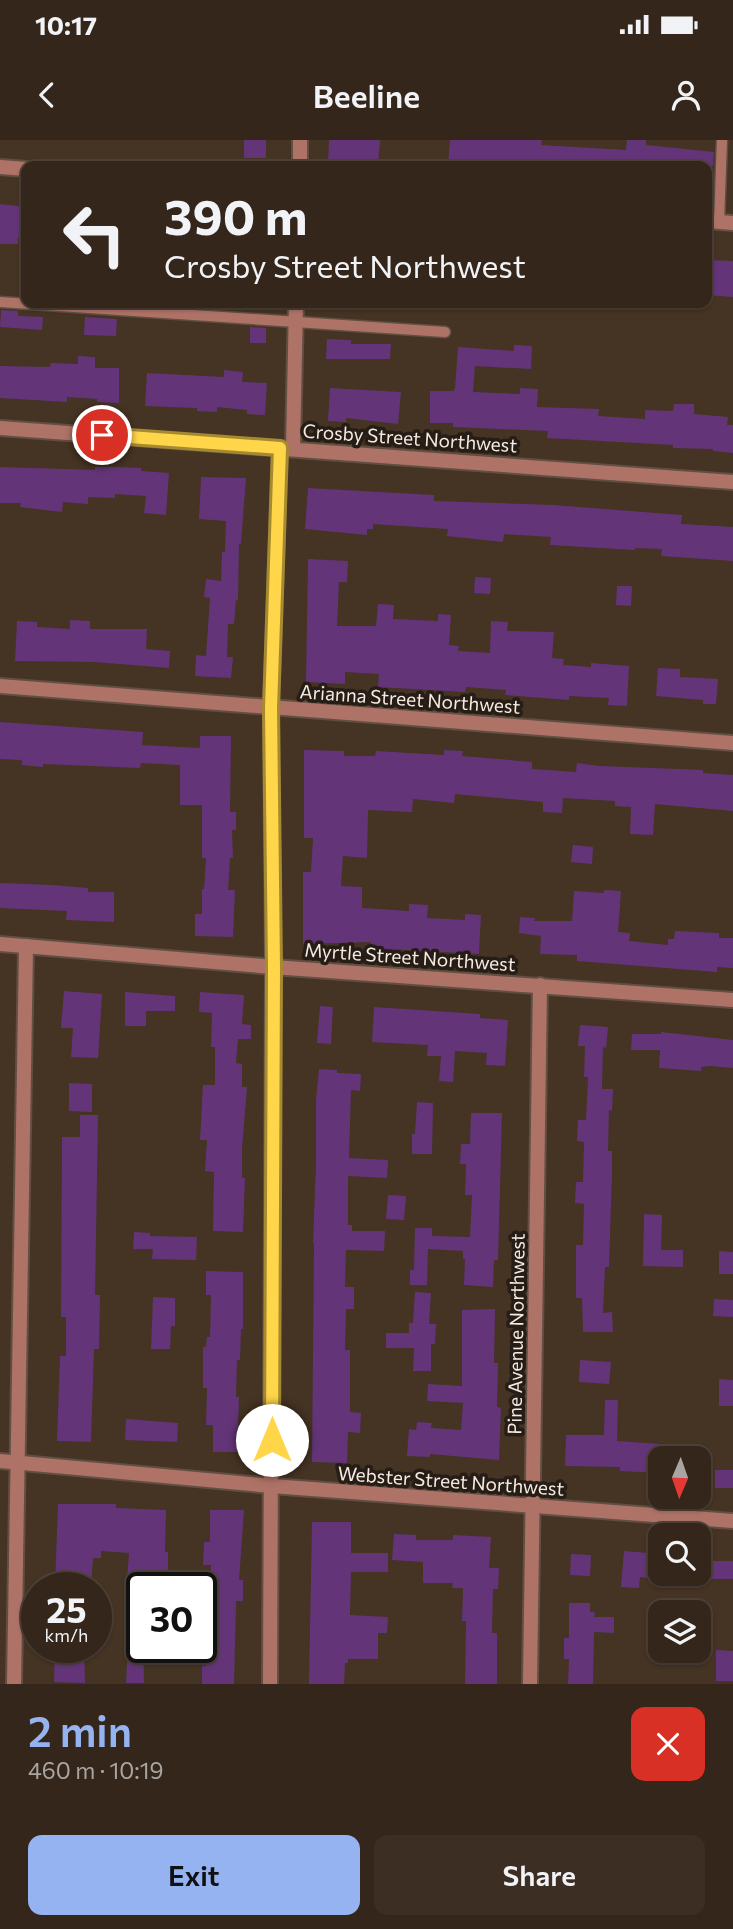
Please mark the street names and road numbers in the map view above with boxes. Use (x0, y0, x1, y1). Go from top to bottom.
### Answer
street label: Crosby Street Northwest (302, 419, 518, 456)
street label: Arianna Street Northwest (299, 679, 521, 718)
street label: Myrtle Street Northwest (304, 938, 517, 975)
street label: Pine Avenue Northwest (502, 1233, 529, 1435)
street label: Webster Street Northwest (337, 1461, 565, 1500)

